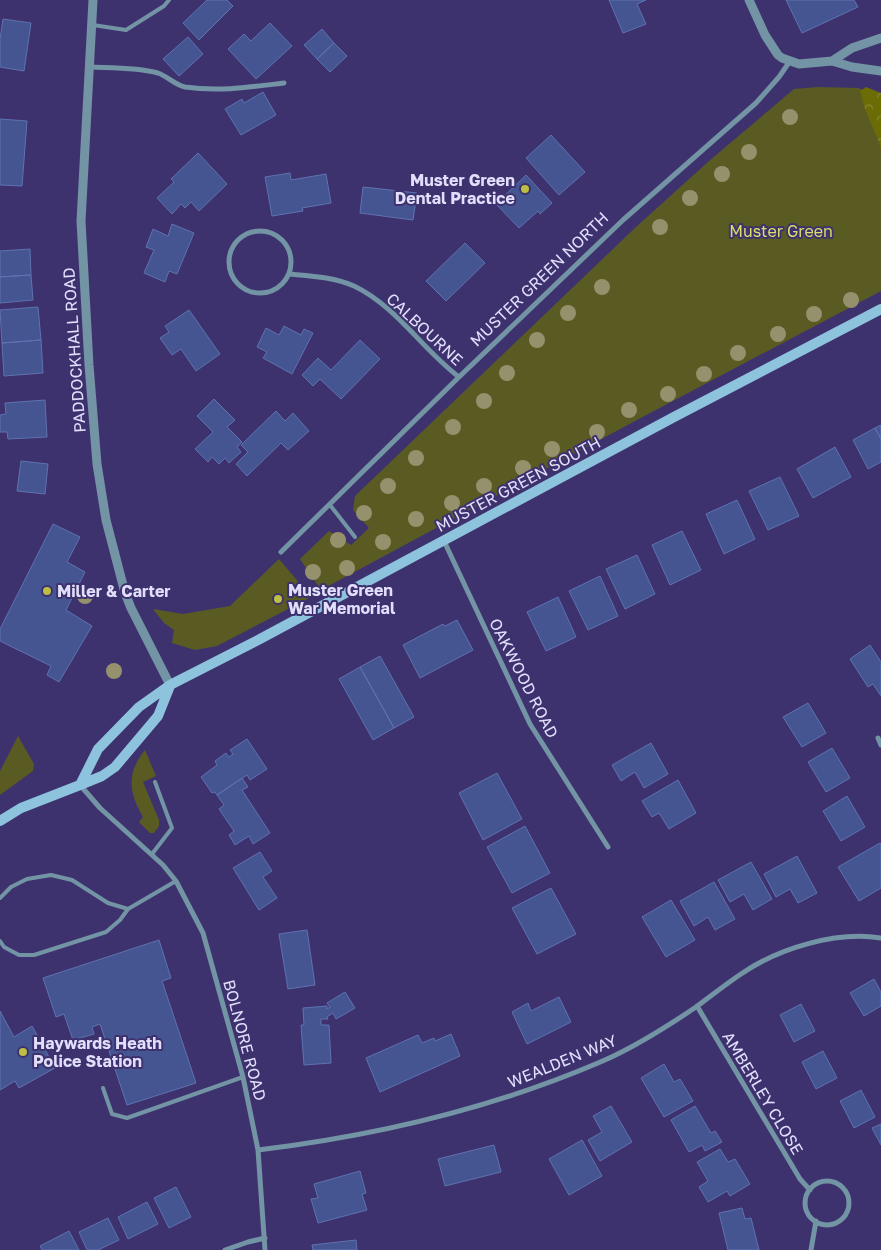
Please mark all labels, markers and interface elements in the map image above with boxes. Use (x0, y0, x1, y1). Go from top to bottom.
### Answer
place label: Muster Green Dental Practice (395, 170, 515, 208)
marker: Muster Green Dental Practice (519, 183, 531, 195)
street label: MUSTER GREEN NORTH (466, 208, 612, 350)
park label: Muster Green (729, 221, 833, 241)
street label: PADDOCKHALL ROAD (58, 267, 90, 433)
street label: CALBOURNE (383, 288, 467, 370)
street label: MUSTER GREEN SOUTH (432, 432, 604, 536)
place label: Muster Green War Memorial (288, 580, 396, 618)
place label: Miller & Carter (57, 581, 171, 601)
marker: Miller & Carter (41, 585, 53, 597)
marker: Muster Green War Memorial (272, 593, 284, 605)
street label: OAKWOOD ROAD (485, 615, 563, 741)
street label: BOLNORE ROAD (219, 977, 271, 1103)
street label: AMBERLEY CLOSE (718, 1028, 808, 1158)
street label: WEALDEN WAY (505, 1030, 620, 1092)
place label: Haywards Heath Police Station (33, 1033, 162, 1071)
marker: Haywards Heath Police Station (17, 1046, 29, 1058)

